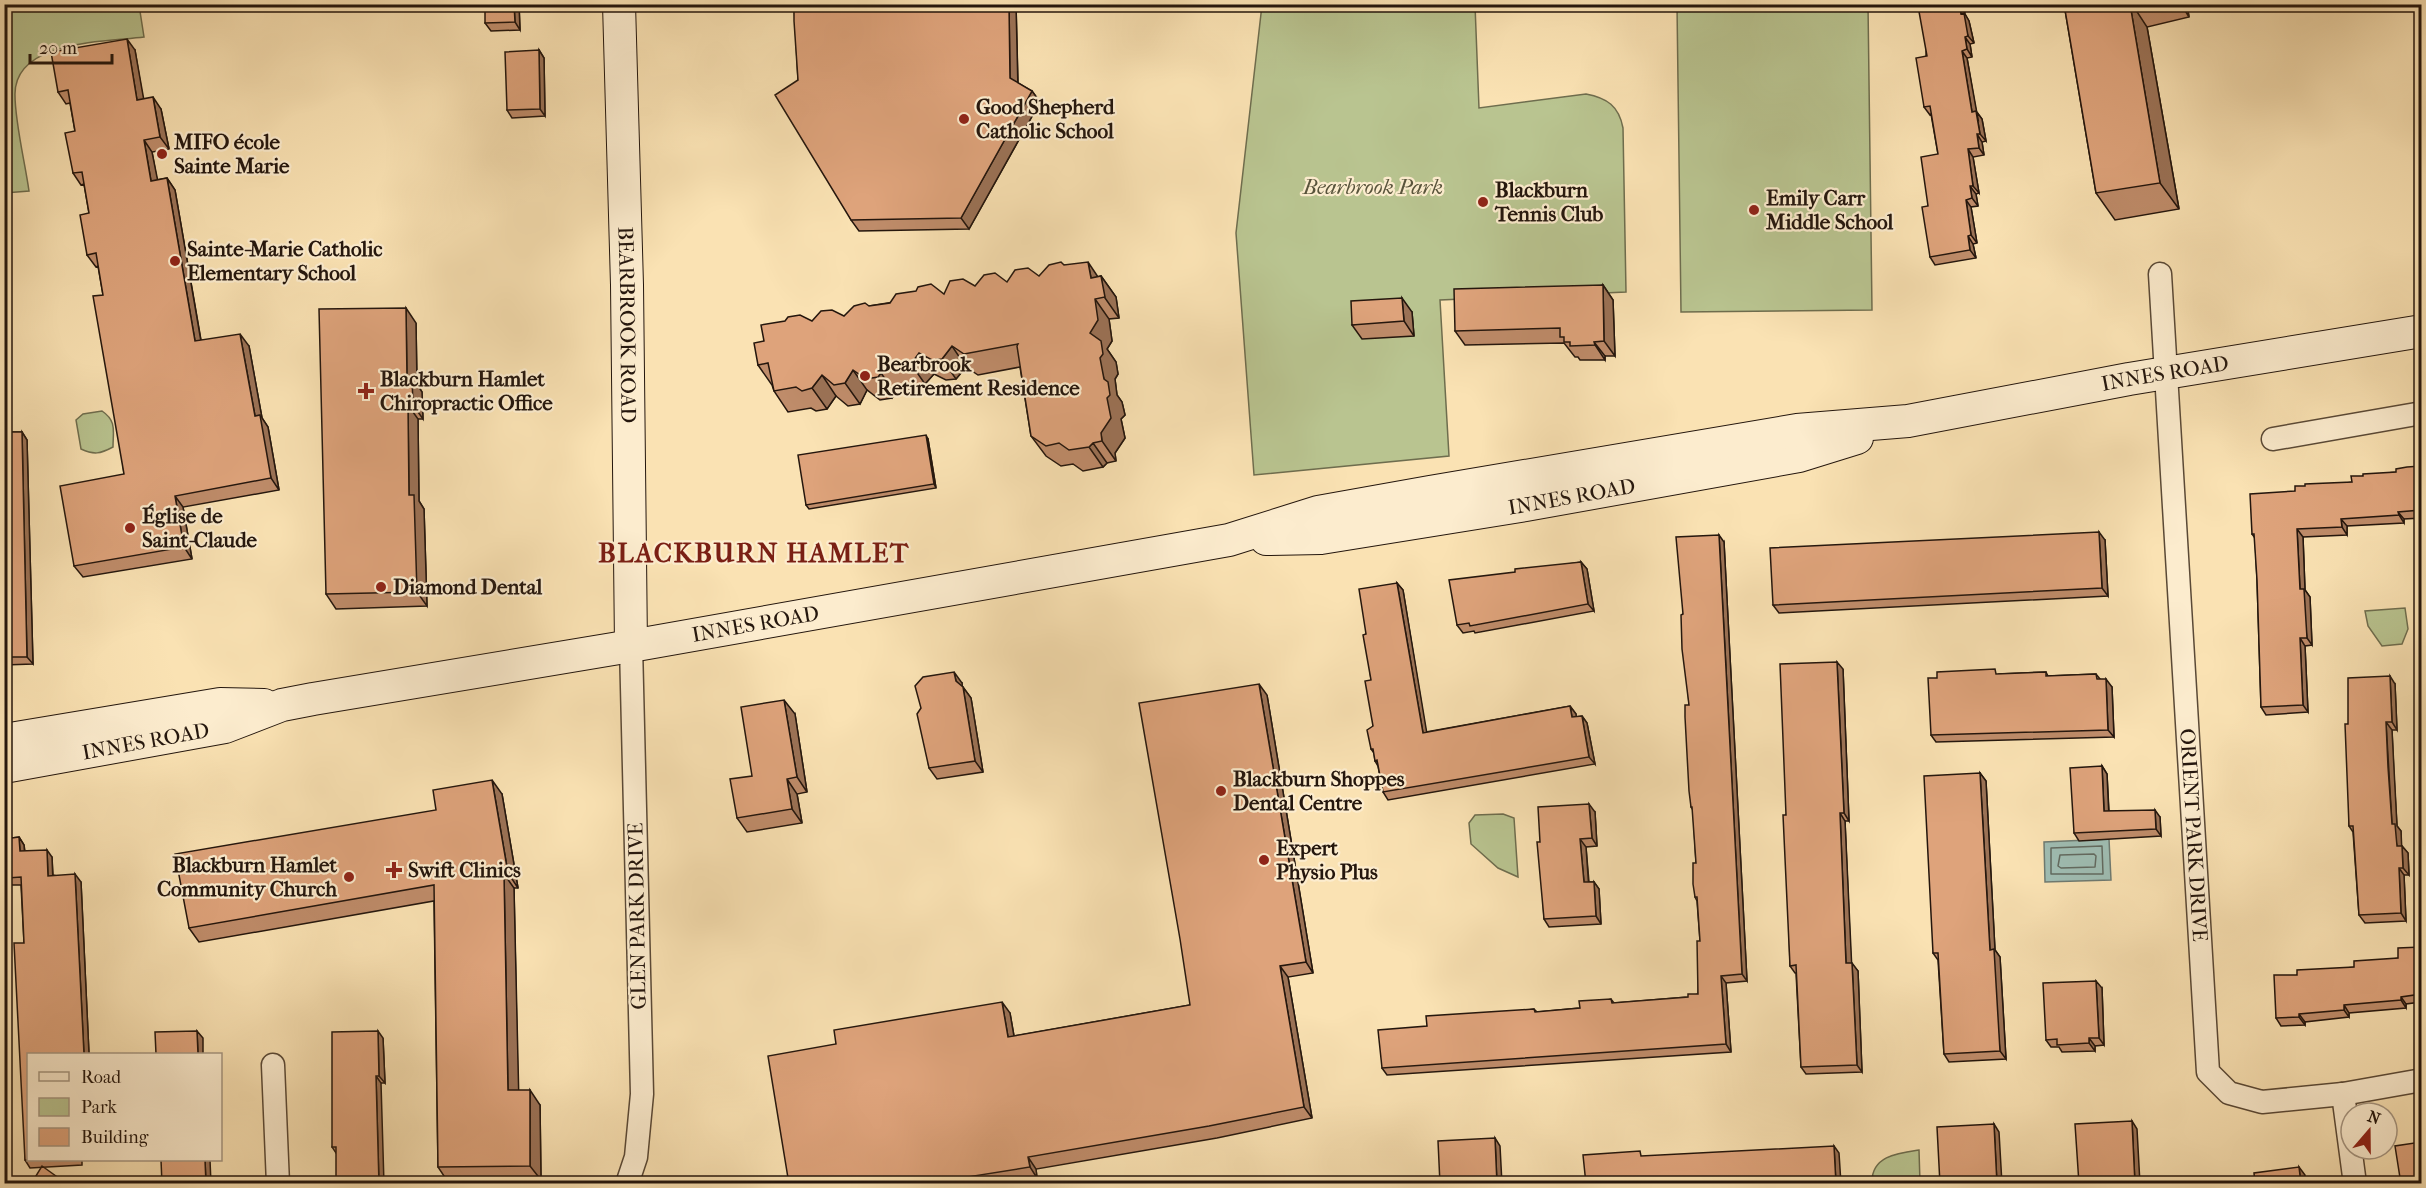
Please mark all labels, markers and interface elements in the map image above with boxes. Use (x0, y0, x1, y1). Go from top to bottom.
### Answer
scale bar (30, 27, 112, 65)
text: 20 m (39, 38, 77, 59)
place label: Good Shepherd Catholic School (976, 95, 1115, 143)
marker: Good Shepherd Catholic School (957, 112, 971, 126)
place label: MIFO école Sainte Marie (173, 130, 290, 178)
marker: MIFO école Sainte Marie (155, 147, 169, 161)
park label: Bearbrook Park (1302, 175, 1443, 199)
place label: Blackburn Tennis Club (1494, 178, 1603, 226)
place label: Emily Carr Middle School (1765, 186, 1894, 234)
marker: Blackburn Tennis Club (1476, 195, 1490, 209)
marker: Emily Carr Middle School (1747, 203, 1761, 217)
street label: BEARBROOK ROAD (613, 226, 641, 423)
place label: Sainte-Marie Catholic Elementary School (187, 237, 383, 285)
marker: Sainte-Marie Catholic Elementary School (168, 254, 182, 268)
street label: INNES ROAD (2099, 351, 2230, 396)
place label: Bearbrook Retirement Residence (877, 352, 1080, 400)
place label: Blackburn Hamlet Chiropractic Office (380, 367, 553, 415)
marker: Bearbrook Retirement Residence (858, 369, 872, 383)
marker: Blackburn Hamlet Chiropractic Office (357, 382, 375, 400)
street label: INNES ROAD (1506, 474, 1637, 520)
place label: Église de Saint-Claude (142, 503, 258, 552)
marker: Église de Saint-Claude (123, 521, 137, 535)
district label: BLACKBURN HAMLET (598, 537, 910, 569)
place label: Diamond Dental (393, 575, 543, 599)
marker: Diamond Dental (374, 580, 388, 594)
street label: INNES ROAD (690, 601, 821, 647)
street label: INNES ROAD (80, 718, 211, 765)
street label: ORIENT PARK DRIVE (2175, 728, 2212, 943)
place label: Blackburn Shoppes Dental Centre (1233, 767, 1405, 815)
marker: Blackburn Shoppes Dental Centre (1214, 784, 1228, 798)
street label: GLEN PARK DRIVE (623, 822, 651, 1010)
place label: Expert Physio Plus (1276, 836, 1378, 884)
place label: Blackburn Hamlet Community Church (157, 853, 337, 901)
marker: Expert Physio Plus (1257, 853, 1271, 867)
place label: Swift Clinics (408, 858, 521, 882)
marker: Swift Clinics (385, 861, 403, 879)
marker: Blackburn Hamlet Community Church (342, 870, 356, 884)
legend (27, 1053, 222, 1161)
text: Road (81, 1067, 121, 1088)
text: Park (81, 1097, 118, 1118)
north arrow (2339, 1101, 2399, 1161)
text: N (2365, 1106, 2384, 1129)
text: Building (81, 1127, 149, 1148)

